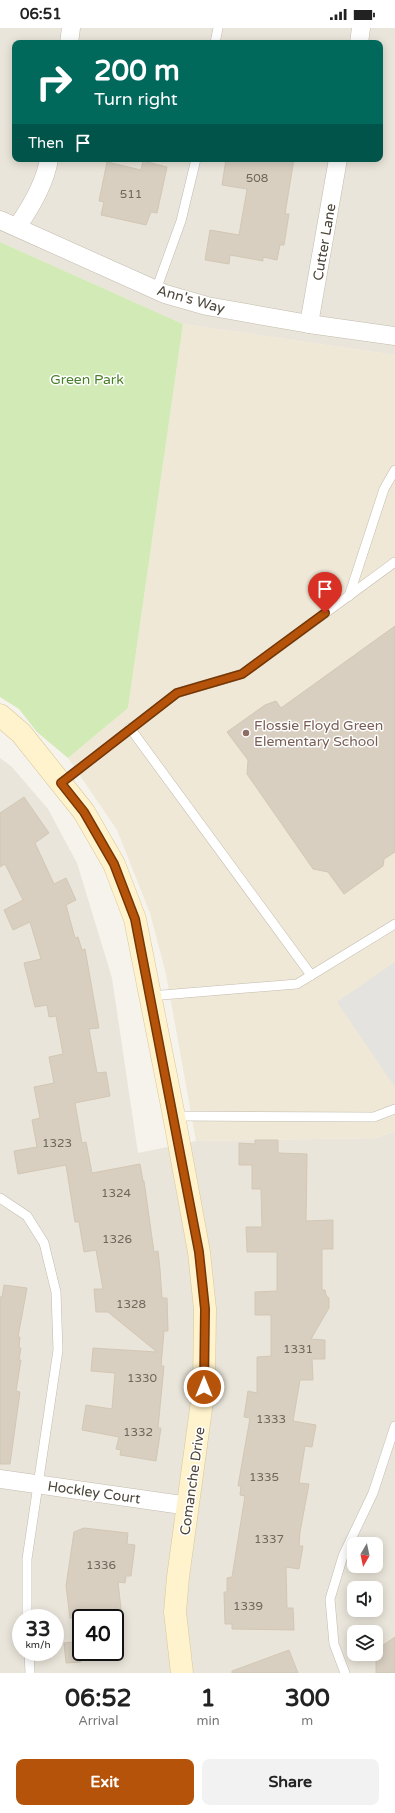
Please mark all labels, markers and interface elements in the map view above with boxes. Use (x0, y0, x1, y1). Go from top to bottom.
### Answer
text: 06:51 (20, 5, 62, 23)
text: 200 m (94, 54, 180, 88)
icon: right (28, 56, 80, 108)
text: Turn right (94, 88, 178, 110)
icon: arrive (72, 132, 94, 154)
text: Then (28, 134, 64, 152)
house number: 508 (246, 171, 268, 185)
house number: 511 (120, 187, 142, 201)
street label: Cutter Lane (309, 202, 340, 282)
street label: Ann's Way (155, 282, 227, 317)
park label: Green Park (50, 371, 124, 388)
pin (308, 572, 342, 613)
icon: arrive (314, 578, 336, 600)
place label: Flossie Floyd Green Elementary School (254, 717, 383, 750)
marker: Flossie Floyd Green Elementary School (241, 728, 251, 738)
house number: 1323 (42, 1136, 72, 1150)
house number: 1324 (101, 1186, 132, 1200)
house number: 1326 (102, 1232, 132, 1246)
house number: 1328 (116, 1297, 146, 1311)
house number: 1331 (283, 1342, 313, 1356)
position arrow (183, 1366, 225, 1408)
house number: 1330 (127, 1371, 158, 1385)
house number: 1333 (256, 1412, 286, 1426)
house number: 1332 (123, 1425, 153, 1439)
street label: Comanche Drive (176, 1426, 209, 1536)
house number: 1335 (249, 1470, 279, 1484)
street label: Hockley Court (46, 1478, 142, 1508)
house number: 1337 (254, 1532, 284, 1546)
north arrow (347, 1537, 383, 1573)
map controls (347, 1537, 383, 1661)
house number: 1336 (86, 1558, 116, 1572)
button: sound (347, 1581, 383, 1617)
house number: 1339 (233, 1599, 263, 1613)
speed limit sign: 40 (72, 1609, 124, 1661)
text: 33 (25, 1618, 51, 1642)
button: layers (347, 1625, 383, 1661)
text: km/h (25, 1639, 51, 1651)
text: 06:52 (65, 1684, 132, 1713)
text: 1 (201, 1684, 216, 1713)
text: 300 (285, 1684, 330, 1713)
text: Arrival (78, 1713, 118, 1729)
text: min (197, 1713, 220, 1729)
text: m (301, 1713, 313, 1729)
button: Exit (16, 1759, 194, 1805)
button: Share (202, 1759, 379, 1805)

